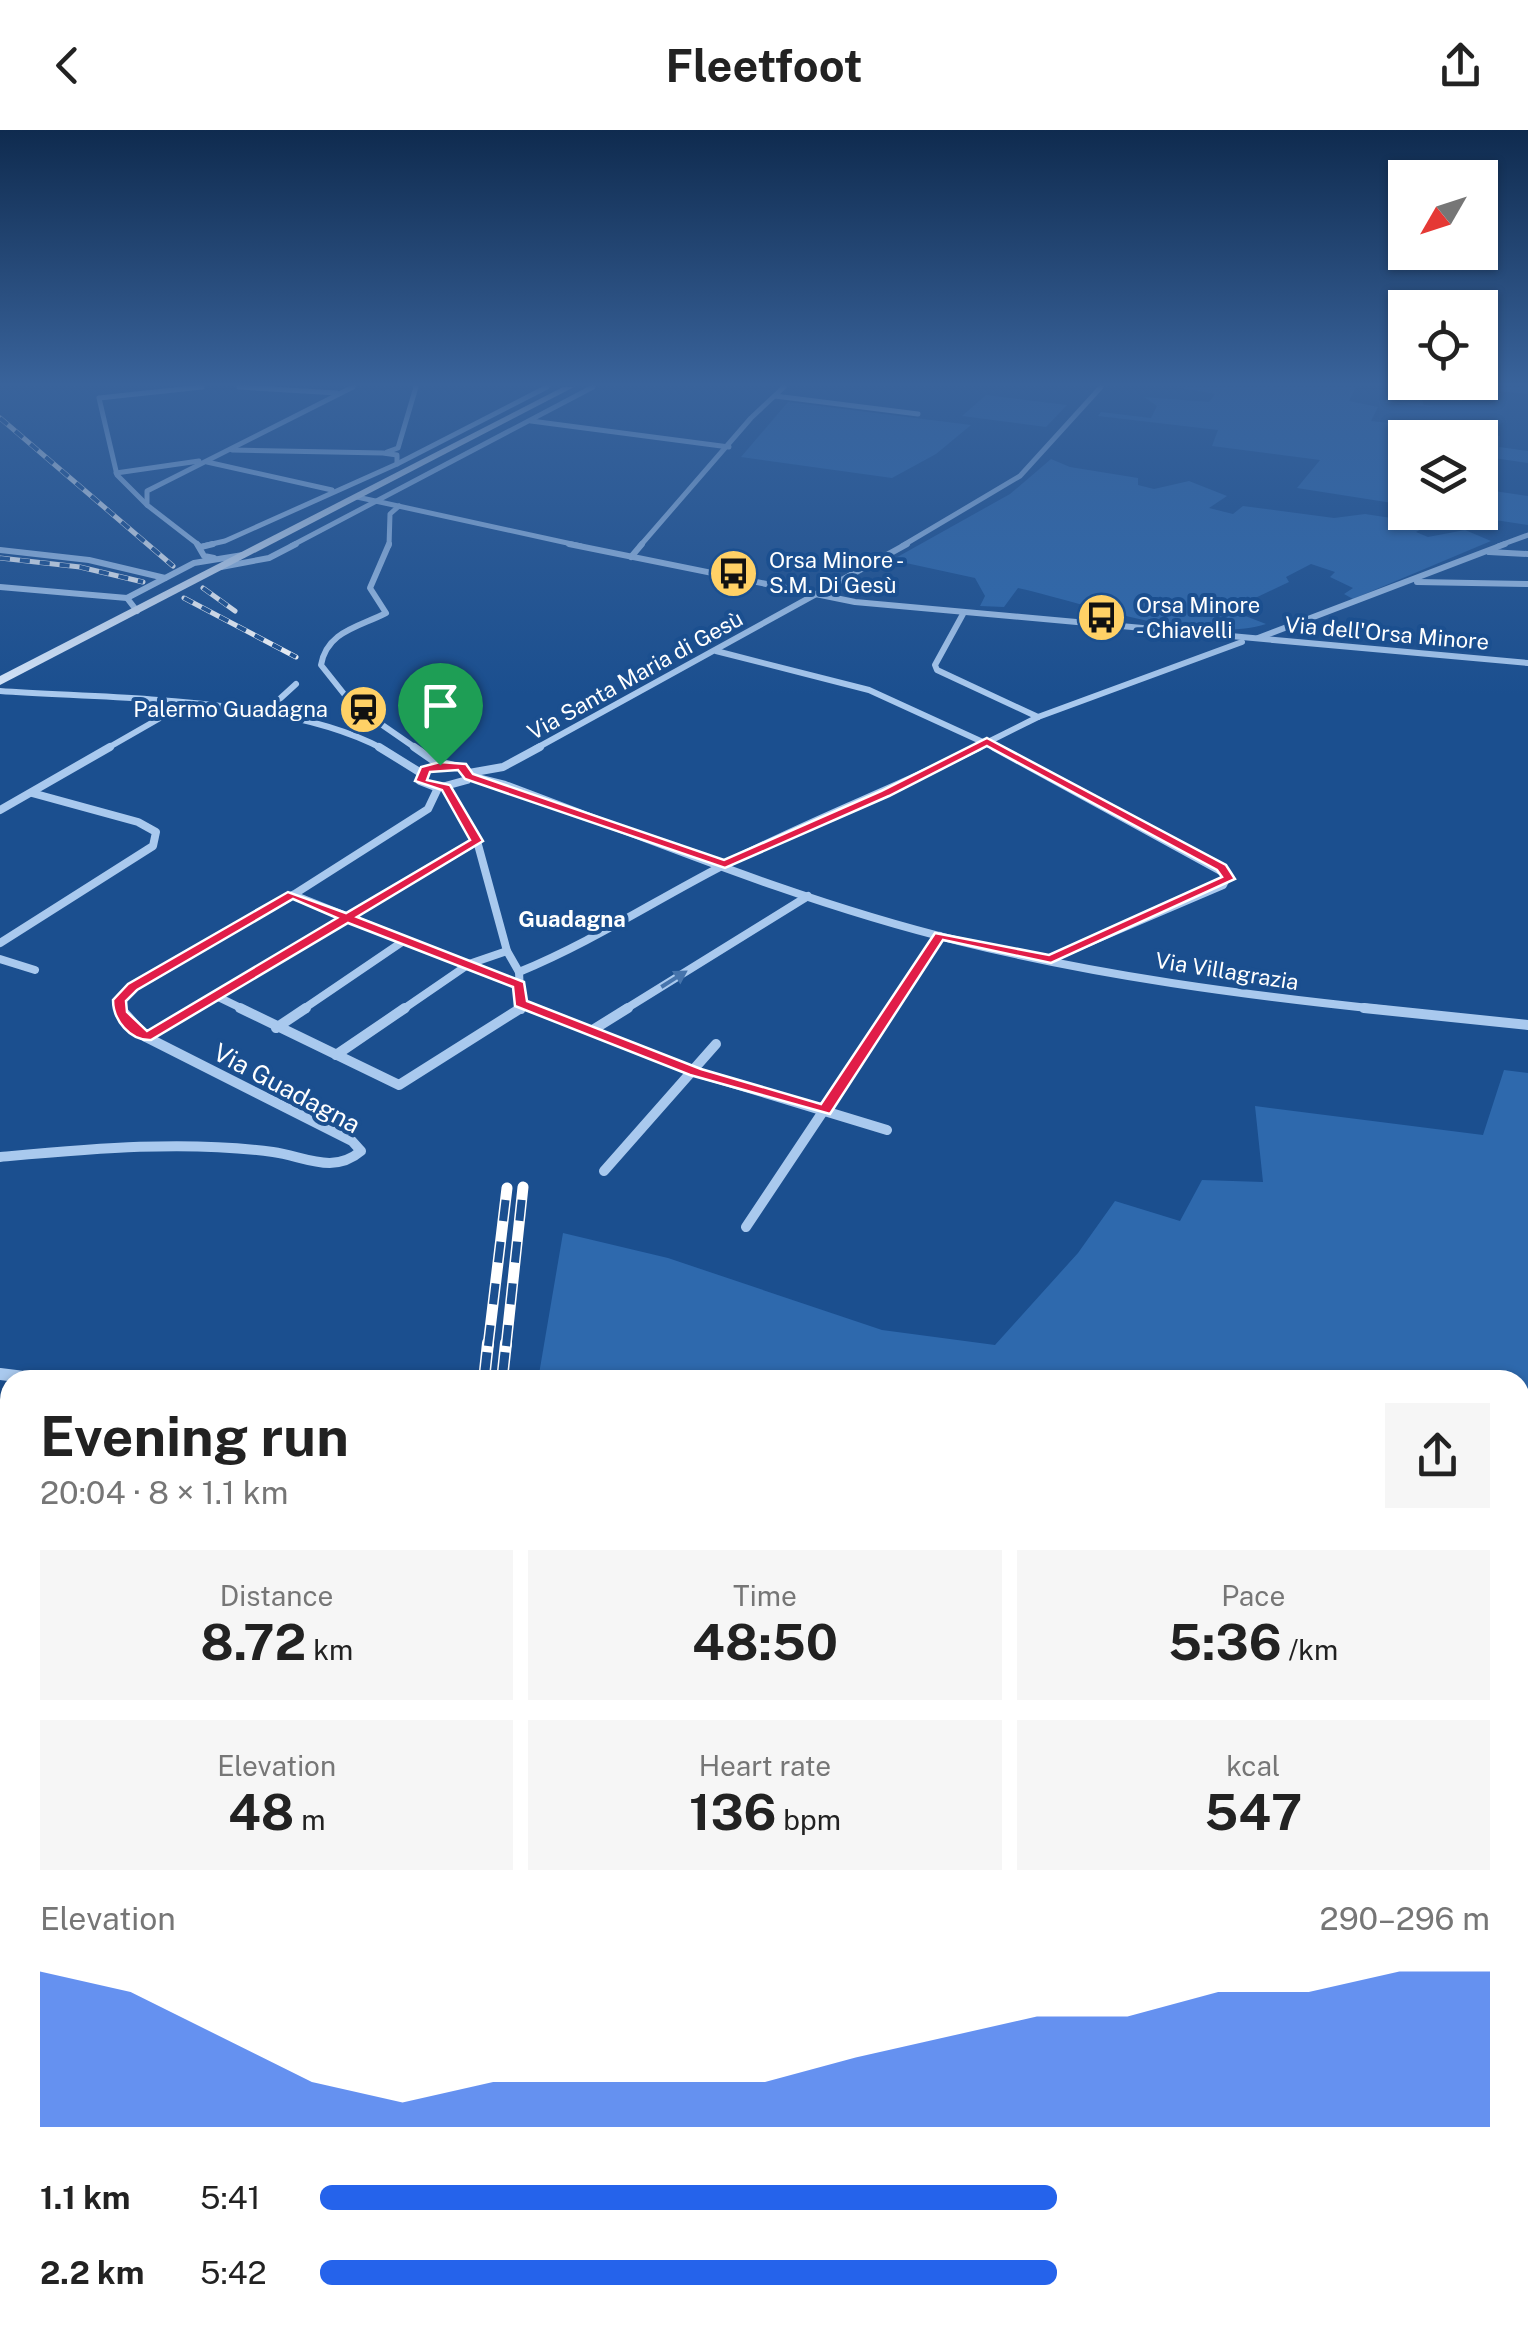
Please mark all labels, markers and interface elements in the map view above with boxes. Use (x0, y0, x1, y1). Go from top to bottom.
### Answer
icon: back (40, 38, 95, 93)
icon: share (1433, 38, 1488, 93)
text: Fleetfoot (665, 39, 863, 92)
north arrow (1388, 160, 1498, 270)
map controls (1388, 160, 1498, 530)
button: locate (1388, 290, 1498, 400)
button: layers (1388, 420, 1498, 530)
bus stop icon: Orsa Minore - S.M. Di Gesù (708, 547, 760, 599)
place label: Orsa Minore - S.M. Di Gesù (769, 547, 904, 598)
bus stop icon: Orsa Minore - Chiavelli (1075, 592, 1127, 644)
place label: Orsa Minore - Chiavelli (1136, 592, 1260, 643)
street label: Via Santa Maria di Gesù (523, 605, 747, 745)
street label: Via dell'Orsa Minore (1284, 611, 1490, 655)
pin (398, 663, 483, 766)
icon: arrive (413, 678, 468, 733)
station icon: Palermo Guadagna (337, 683, 389, 735)
place label: Palermo Guadagna (133, 696, 328, 722)
district label: Guadagna (518, 906, 626, 932)
street label: Via Villagrazia (1153, 947, 1301, 995)
one-way arrow (660, 971, 688, 988)
street label: Via Guadagna (208, 1037, 366, 1139)
button: share (1385, 1403, 1490, 1508)
text: Evening run (40, 1404, 349, 1468)
text: 20:04 · 8 × 1.1 km (40, 1474, 288, 1511)
text: Distance (220, 1579, 333, 1612)
text: Time (733, 1579, 797, 1612)
text: Pace (1221, 1579, 1285, 1612)
text: 8.72 (200, 1612, 306, 1671)
text: 48:50 (692, 1612, 838, 1671)
text: 5:36 (1168, 1612, 1282, 1671)
text: km (306, 1633, 353, 1666)
text: /km (1282, 1633, 1338, 1666)
text: Elevation (217, 1749, 336, 1782)
text: Heart rate (699, 1749, 831, 1782)
text: kcal (1226, 1749, 1280, 1782)
text: 48 (228, 1782, 294, 1841)
text: 136 (689, 1782, 777, 1841)
text: 547 (1204, 1782, 1302, 1841)
text: m (294, 1803, 325, 1836)
text: bpm (777, 1803, 841, 1836)
text: Elevation (40, 1900, 176, 1937)
text: 290–296 m (1320, 1900, 1490, 1937)
text: 1.1 km (40, 2179, 130, 2216)
text: 5:41 (200, 2179, 261, 2216)
text: 2.2 km (40, 2254, 144, 2291)
text: 5:42 (200, 2254, 267, 2291)

